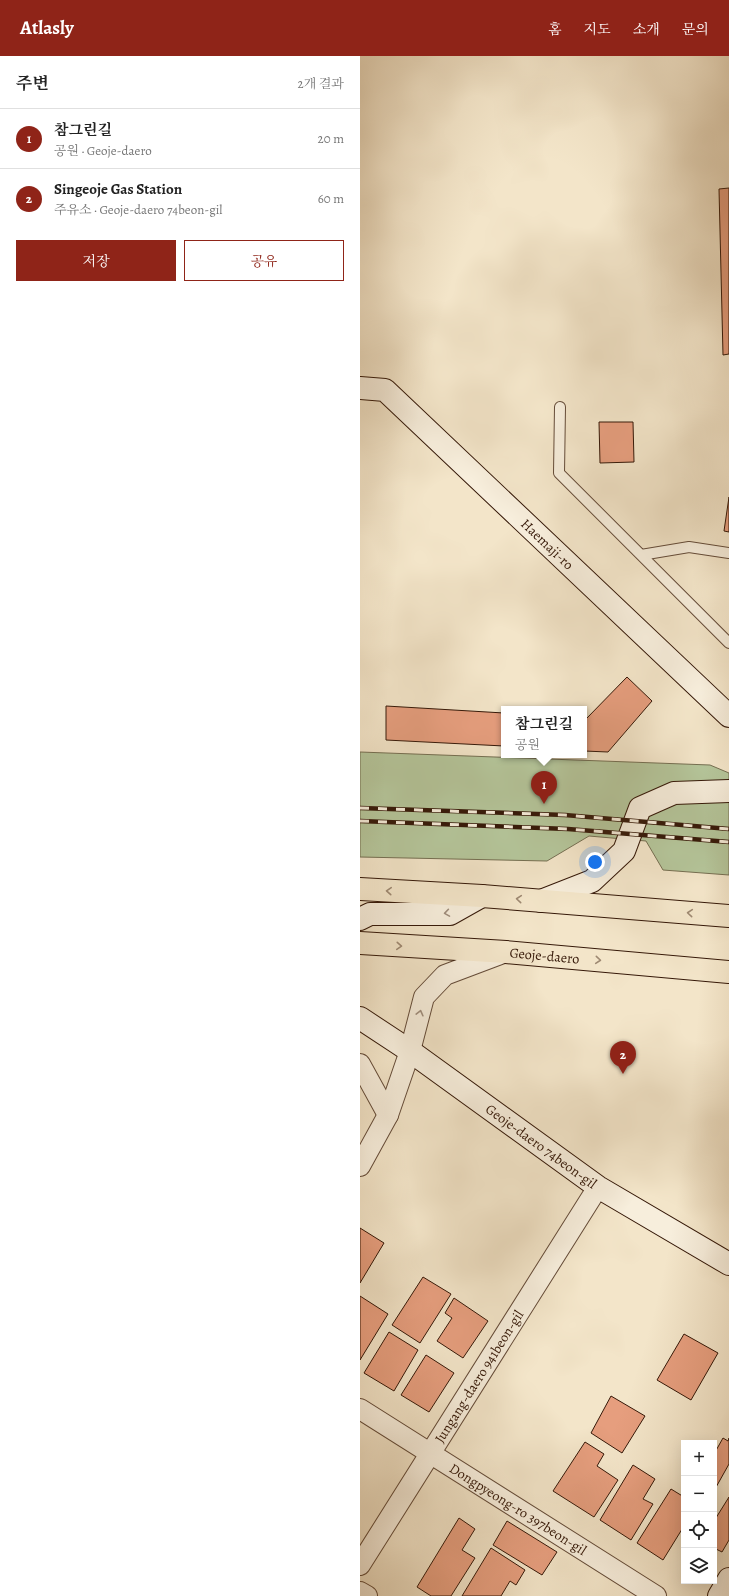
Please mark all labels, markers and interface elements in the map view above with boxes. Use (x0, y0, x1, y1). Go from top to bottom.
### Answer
text: Atlasly (20, 15, 74, 41)
text: 홈 (548, 20, 562, 39)
text: 지도 (584, 20, 611, 39)
text: 소개 (633, 20, 660, 39)
text: 문의 (682, 20, 709, 39)
text: 주변 (16, 72, 49, 95)
text: 2개 결과 (298, 75, 344, 92)
text: 참그린길 (54, 120, 112, 140)
text: 1 (27, 130, 31, 147)
text: 20 m (318, 130, 344, 147)
text: 공원 · Geoje-daero (54, 142, 152, 159)
text: Singeoje Gas Station (54, 179, 182, 199)
text: 2 (26, 190, 32, 207)
text: 60 m (318, 190, 344, 207)
text: 주유소 · Geoje-daero 74beon-gil (54, 201, 223, 218)
button: 저장 (16, 240, 176, 281)
button: 공유 (184, 240, 344, 281)
street label: Haemaji-ro (517, 514, 578, 574)
popup (501, 706, 587, 758)
text: 참그린길 (515, 714, 573, 734)
text: 공원 (515, 736, 540, 753)
pin: 1 (531, 771, 557, 804)
your location (585, 852, 605, 872)
one-way arrow (386, 886, 392, 895)
one-way arrow (516, 895, 522, 904)
one-way arrow (444, 908, 450, 917)
one-way arrow (687, 909, 693, 918)
one-way arrow (396, 941, 402, 950)
street label: Geoje-daero (509, 943, 580, 968)
one-way arrow (595, 956, 601, 965)
one-way arrow (415, 1010, 423, 1016)
pin: 2 (610, 1041, 636, 1074)
street label: Geoje-daero 74beon-gil (482, 1099, 601, 1193)
street label: Jungang-daero 941beon-gil (430, 1306, 528, 1446)
map controls (681, 1440, 717, 1584)
button: + (681, 1440, 717, 1476)
street label: Dongpyeong-ro 397beon-gil (446, 1458, 591, 1560)
button: − (681, 1476, 717, 1512)
button: locate (681, 1512, 717, 1548)
button: layers (681, 1548, 717, 1584)

